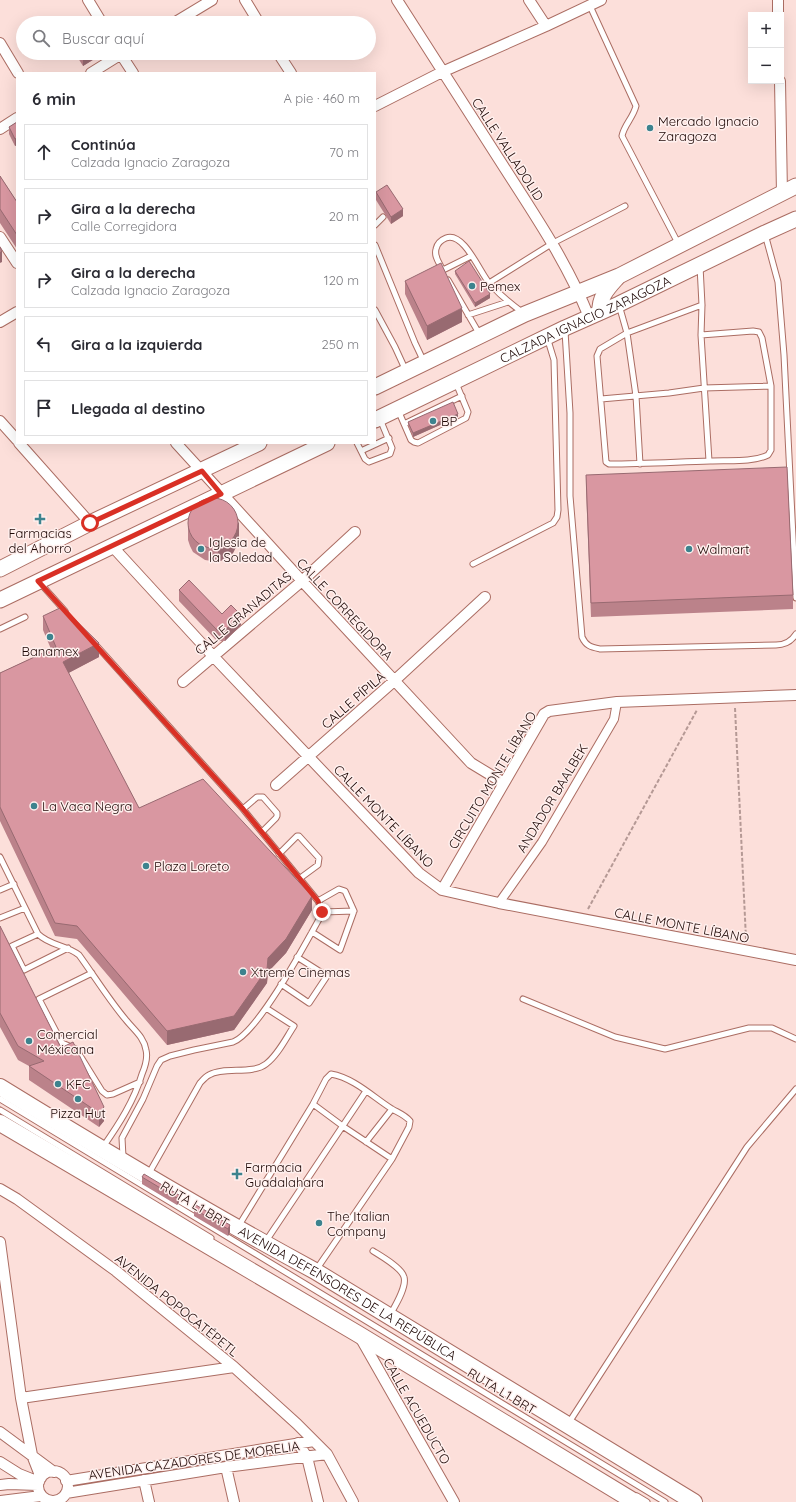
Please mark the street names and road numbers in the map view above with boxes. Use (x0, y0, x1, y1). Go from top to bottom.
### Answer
street label: CALLE VALLADOLID (469, 95, 547, 203)
street label: CALZADA IGNACIO ZARAGOZA (497, 272, 674, 366)
street label: CALLE CORREGIDORA (294, 555, 397, 664)
street label: CALLE GRANADITAS (191, 568, 295, 658)
street label: CALLE PÍPILA (318, 668, 388, 732)
street label: CIRCUITO MONTE LÍBANO (444, 708, 540, 852)
street label: ANDADOR BAALBEK (513, 741, 591, 855)
street label: CALLE MONTE LÍBANO (331, 761, 437, 871)
street label: CALLE MONTE LÍBANO (613, 904, 751, 946)
street label: RUTA L1 BRT (158, 1177, 232, 1231)
street label: AVENIDA DEFENSORES DE LA REPÚBLICA (236, 1222, 460, 1364)
street label: AVENIDA POPOCATÉPETL (112, 1250, 242, 1360)
street label: CALLE ACUEDUCTO (380, 1355, 454, 1467)
street label: RUTA L1 BRT (465, 1364, 539, 1418)
street label: AVENIDA CAZADORES DE MORELIA (88, 1437, 301, 1483)

